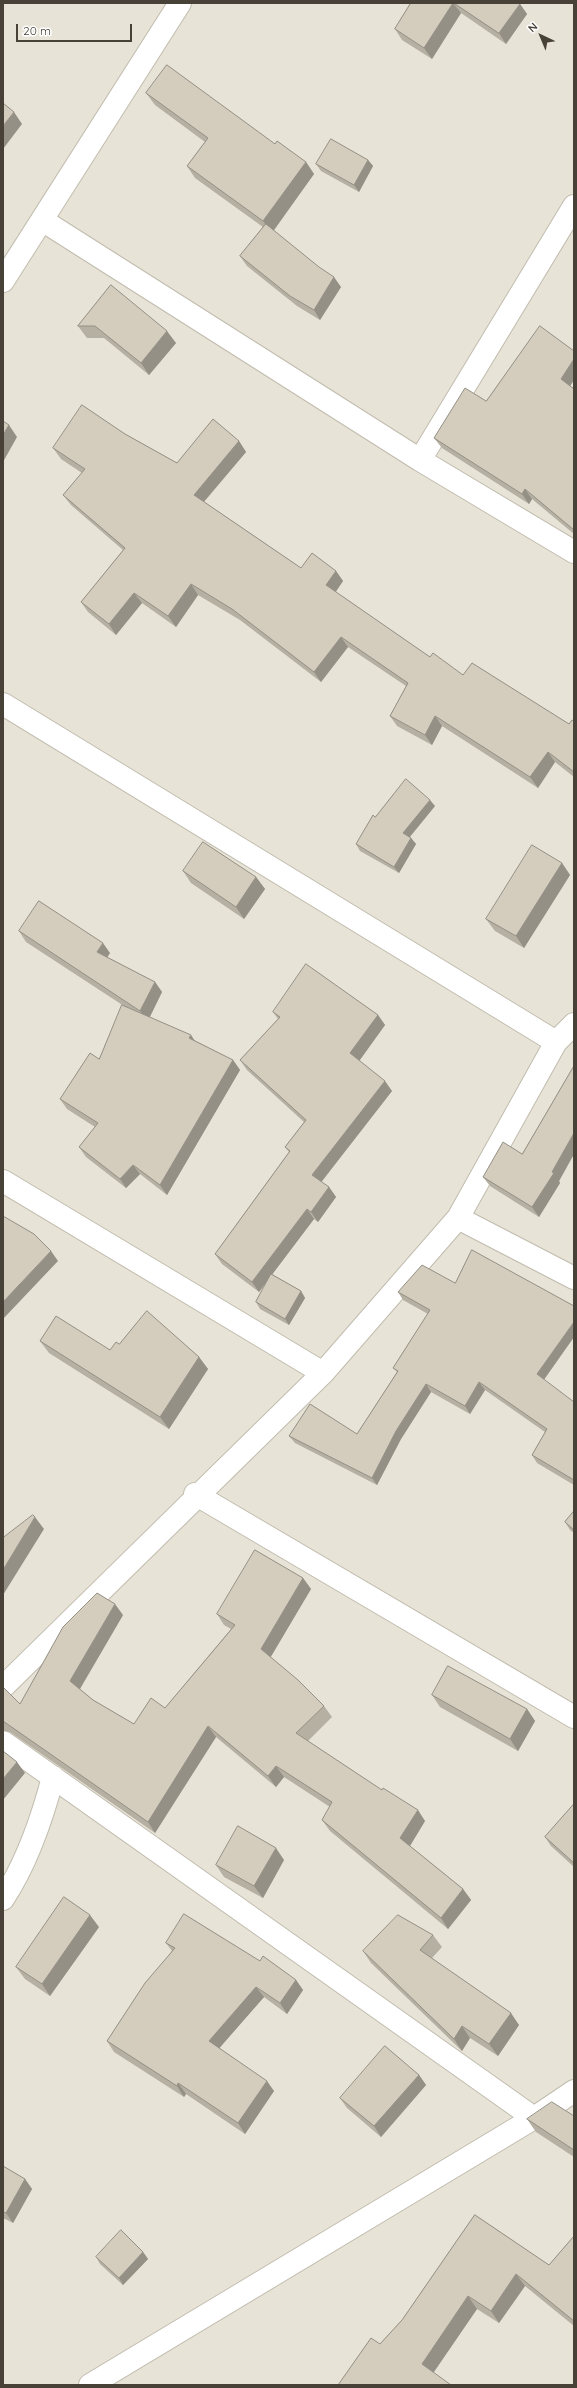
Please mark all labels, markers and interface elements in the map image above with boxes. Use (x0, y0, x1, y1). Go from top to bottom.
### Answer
scale bar (18, 16, 134, 42)
north arrow (521, 16, 561, 56)
text: N (525, 20, 540, 35)
text: 20 m (23, 23, 51, 38)

